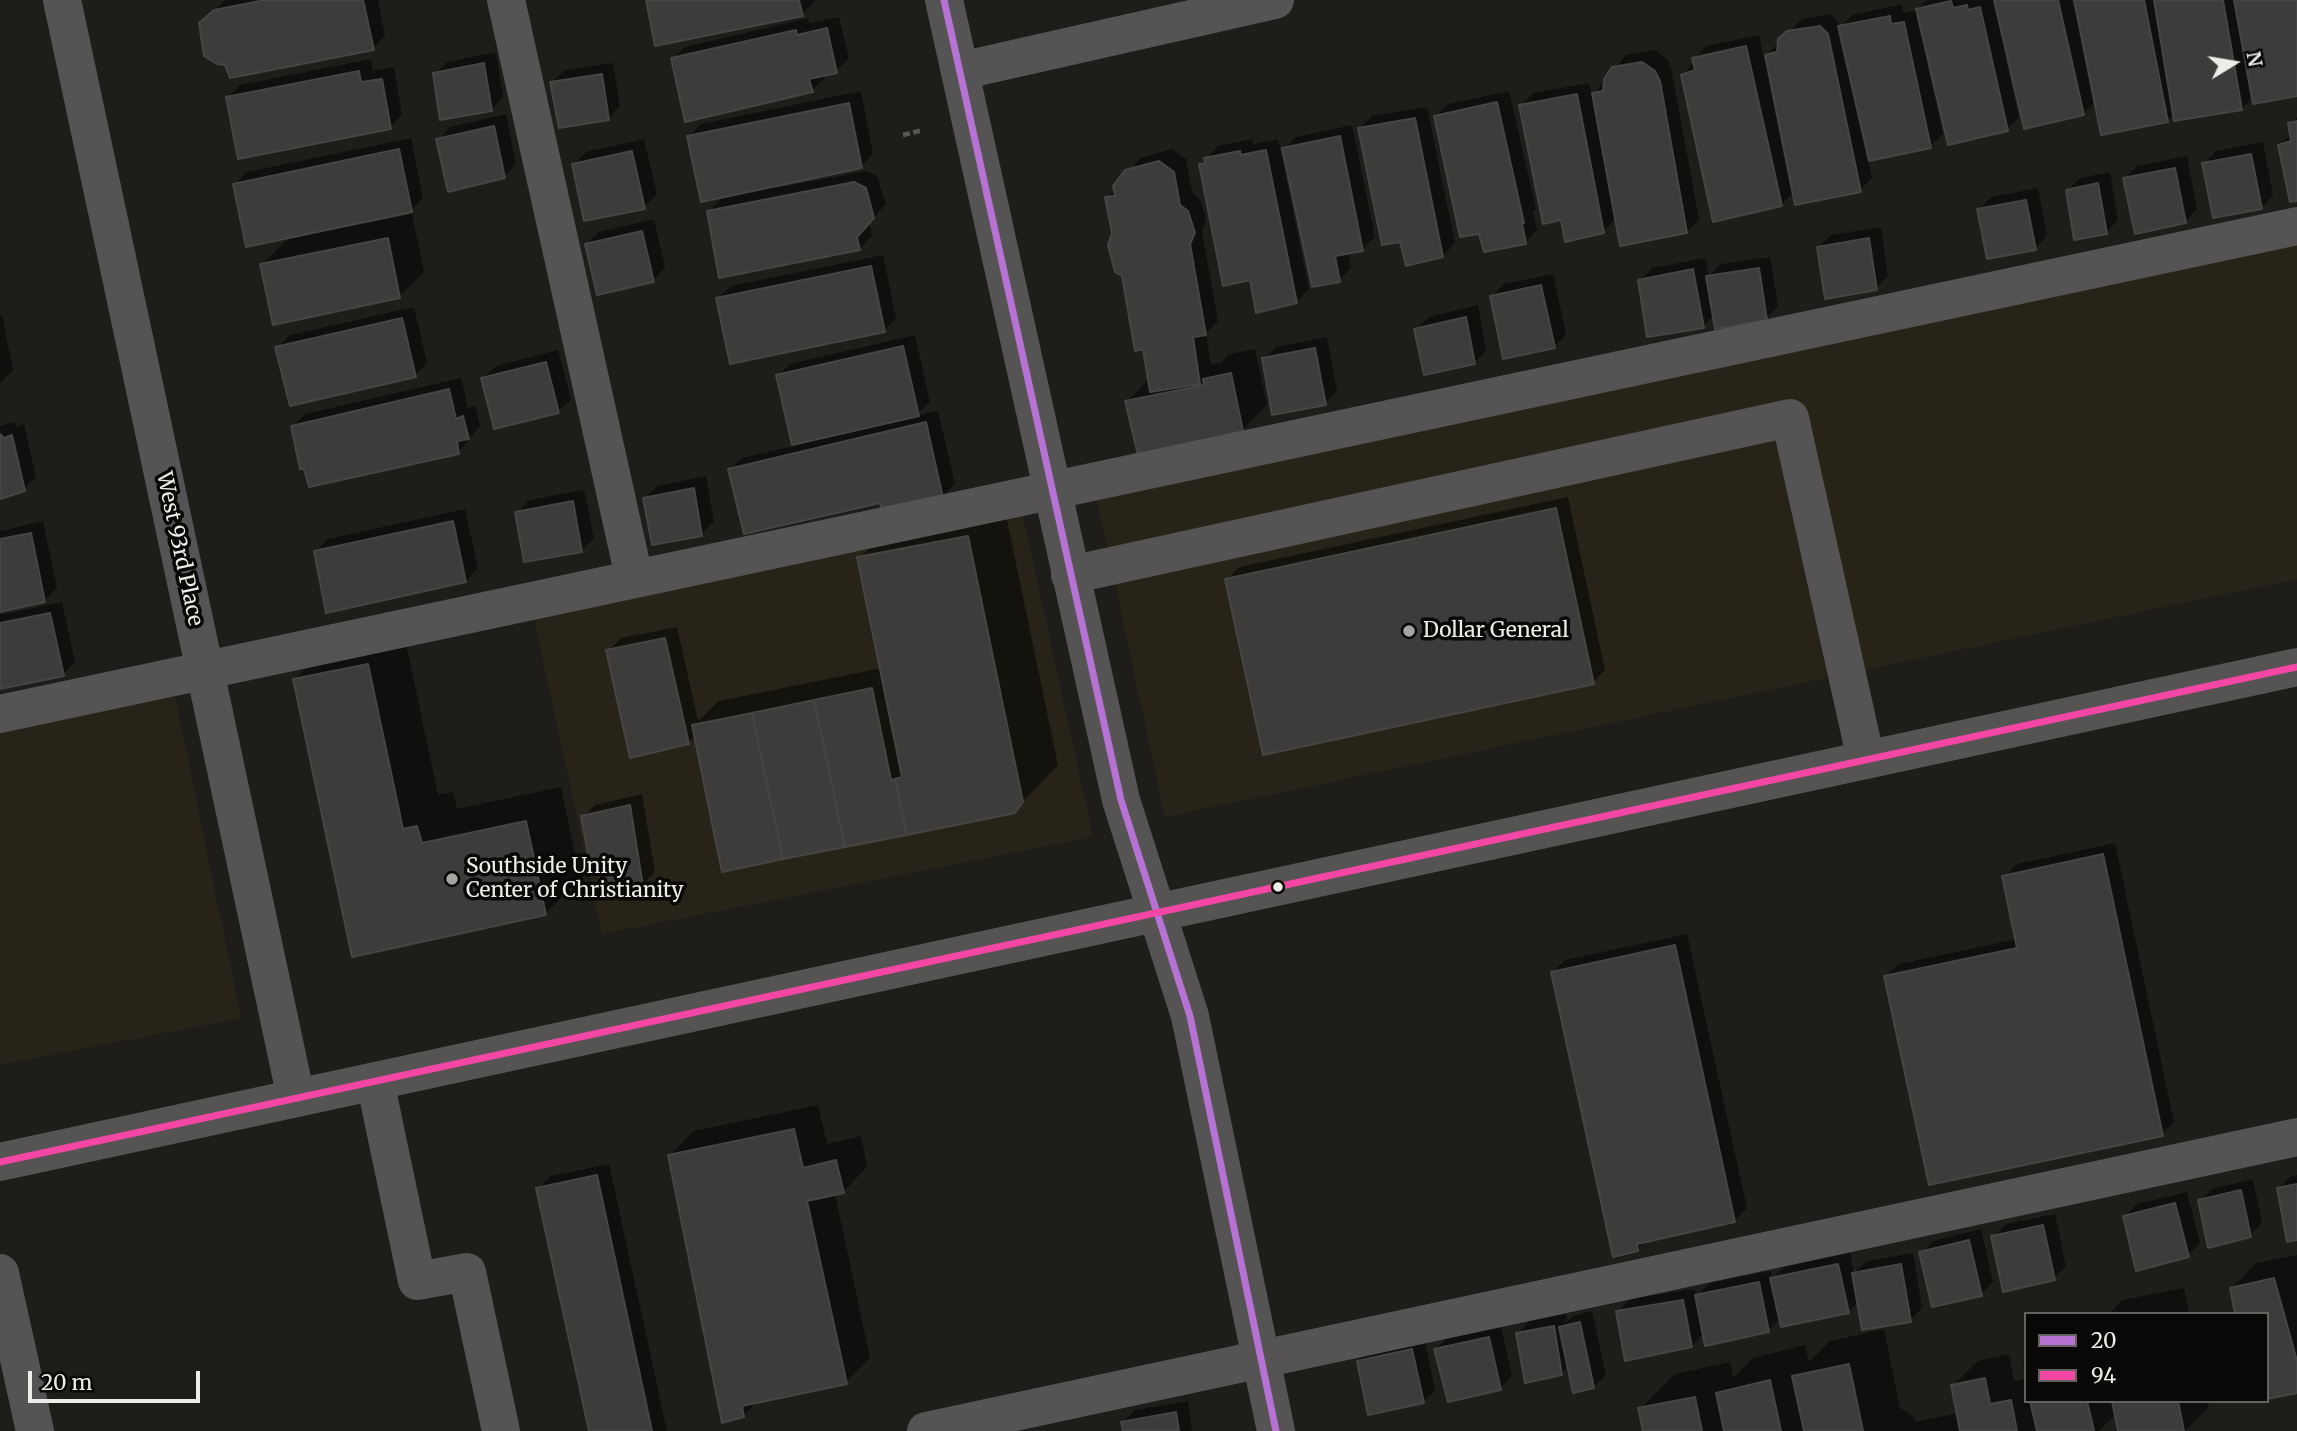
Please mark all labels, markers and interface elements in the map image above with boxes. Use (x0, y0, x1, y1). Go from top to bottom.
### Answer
north arrow (2199, 28, 2269, 98)
text: N (2241, 49, 2268, 69)
street label: West 93rd Place (150, 470, 208, 628)
place label: Dollar General (1423, 618, 1569, 644)
marker: Dollar General (1401, 623, 1417, 639)
place label: Southside Unity Center of Christianity (466, 854, 684, 904)
marker: Southside Unity Center of Christianity (444, 871, 460, 887)
unlabelled marker (1271, 880, 1285, 894)
legend (2024, 1312, 2269, 1403)
text: 20 (2091, 1327, 2117, 1354)
scale bar (32, 1358, 203, 1402)
text: 94 (2091, 1362, 2116, 1389)
text: 20 m (41, 1369, 92, 1396)

